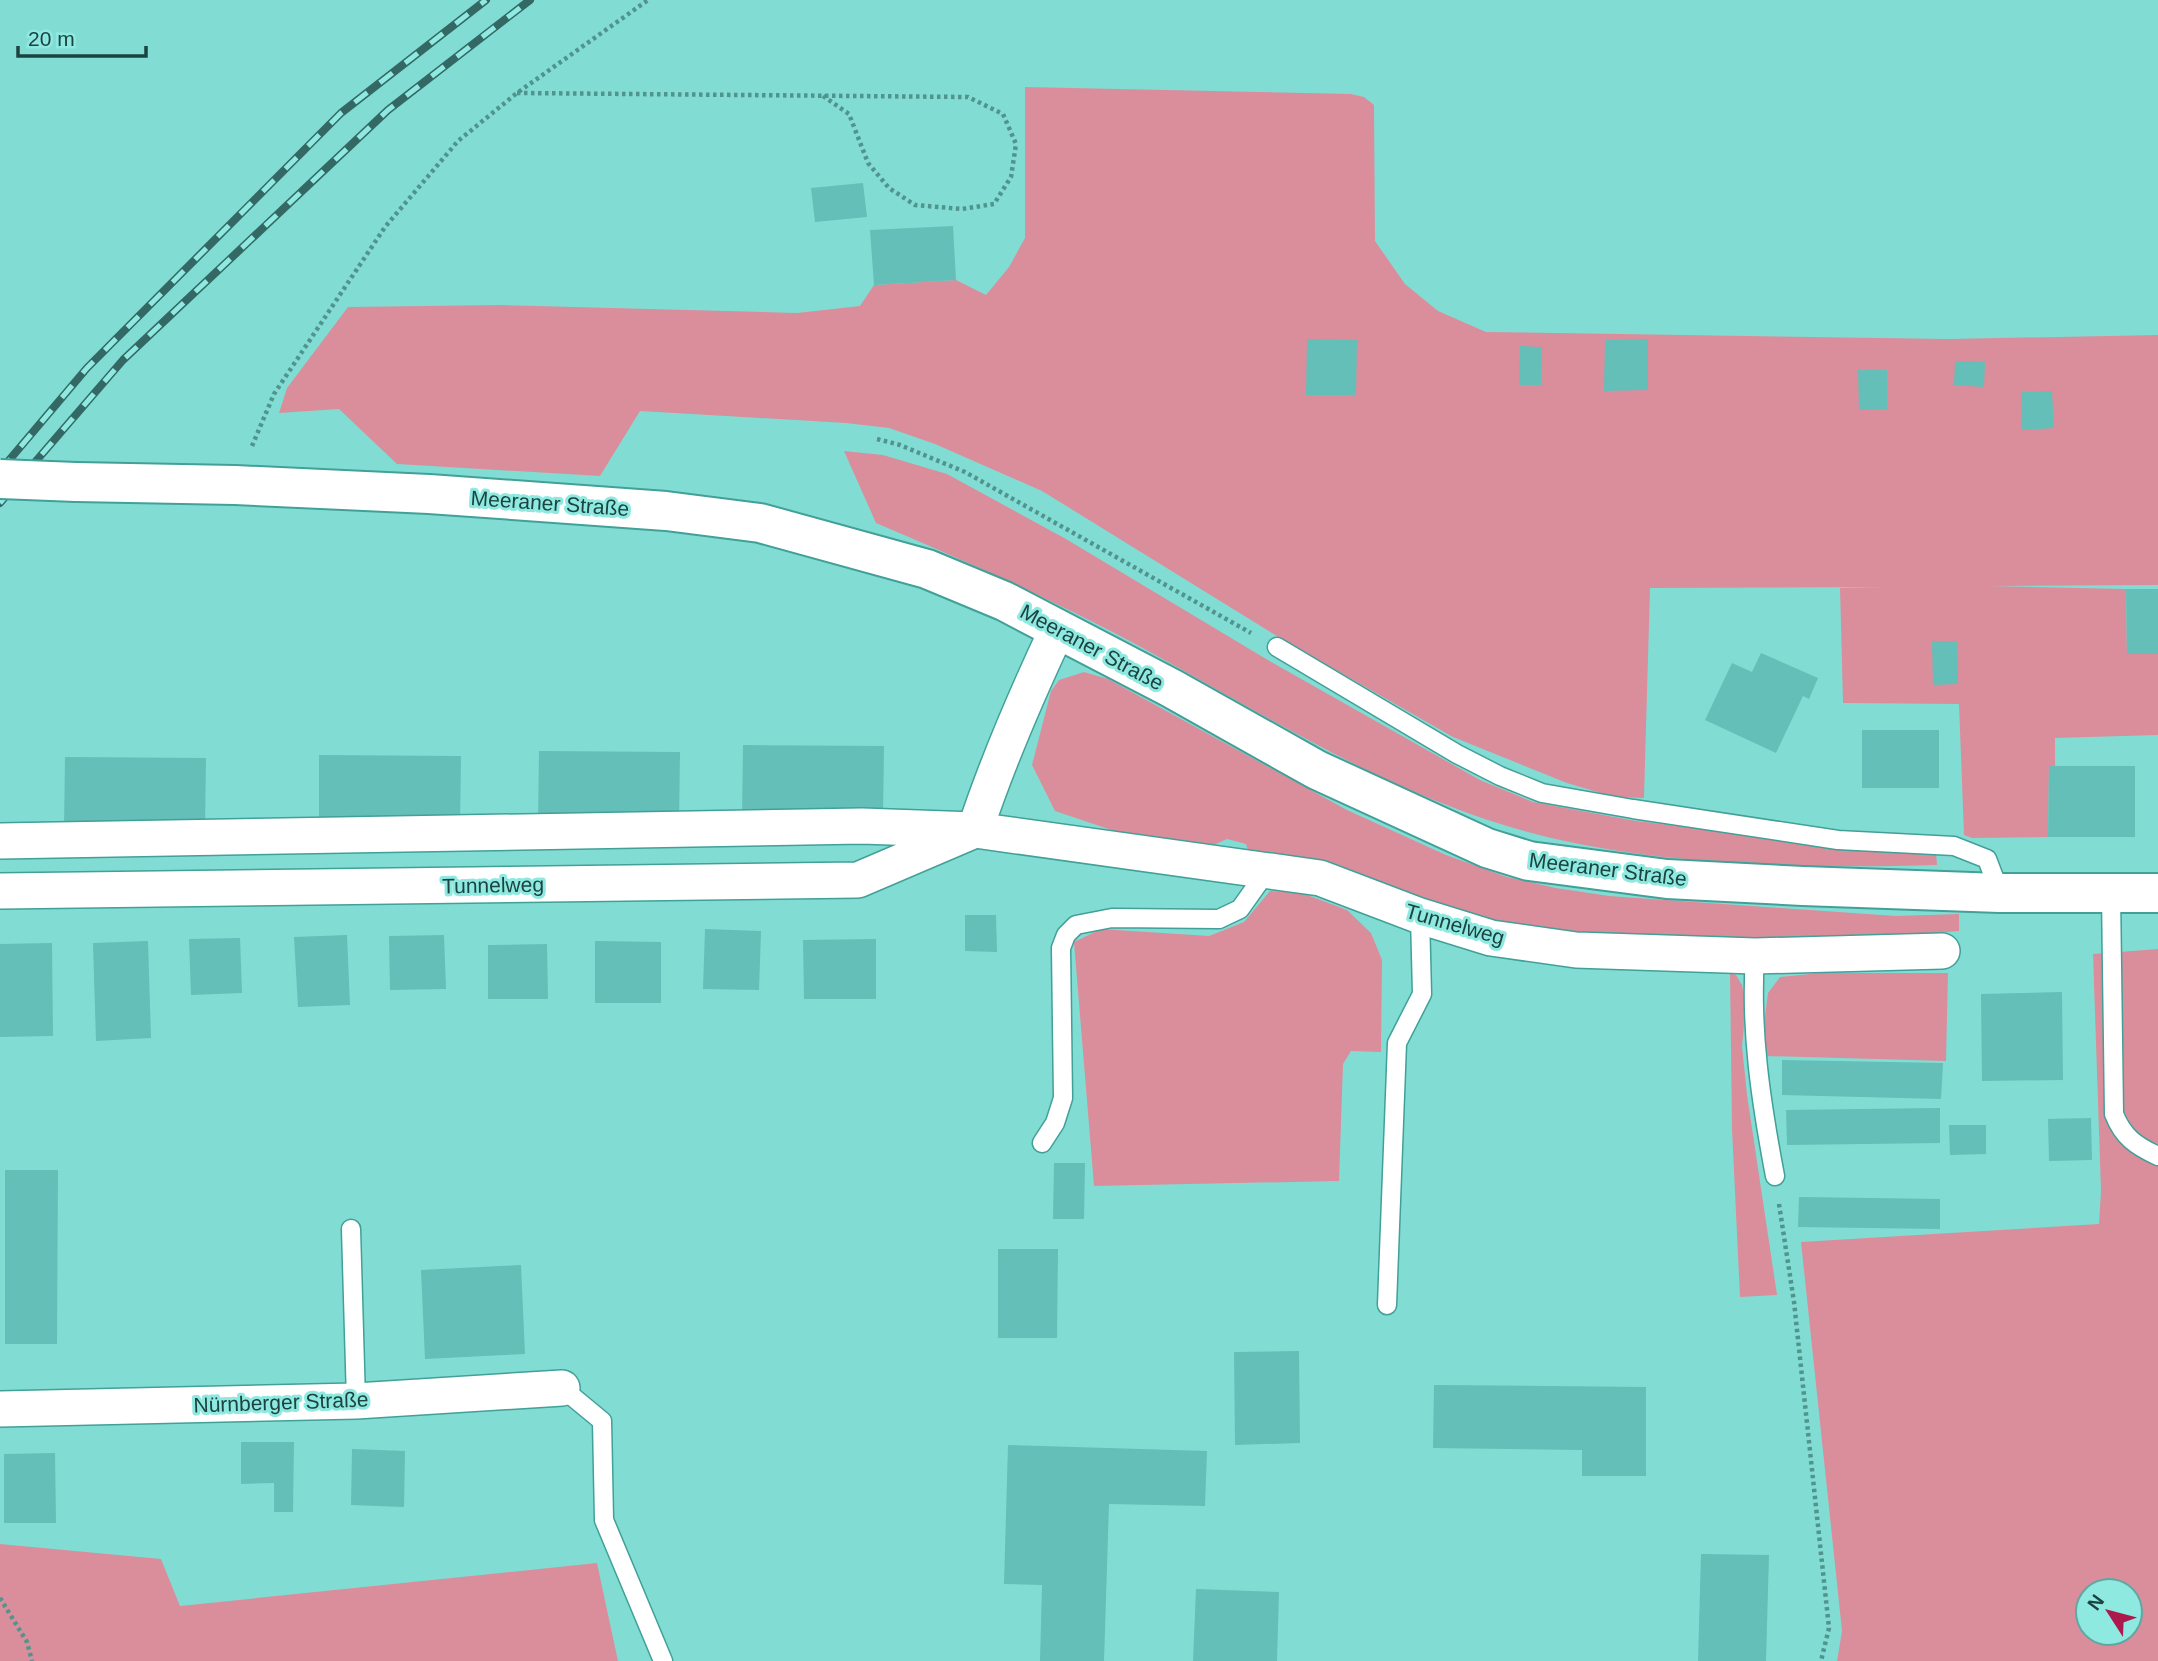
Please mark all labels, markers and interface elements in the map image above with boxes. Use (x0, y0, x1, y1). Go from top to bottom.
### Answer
scale bar (18, 14, 145, 58)
text: 20 m (28, 27, 75, 50)
street label: Meeraner Straße (470, 486, 630, 520)
street label: Meeraner Straße (1017, 600, 1167, 694)
street label: Meeraner Straße (1528, 848, 1688, 890)
street label: Tunnelweg (442, 873, 544, 897)
street label: Tunnelweg (1403, 899, 1507, 949)
street label: Nürnberger Straße (193, 1387, 369, 1417)
north arrow (2074, 1577, 2144, 1647)
text: N (2083, 1591, 2108, 1614)

